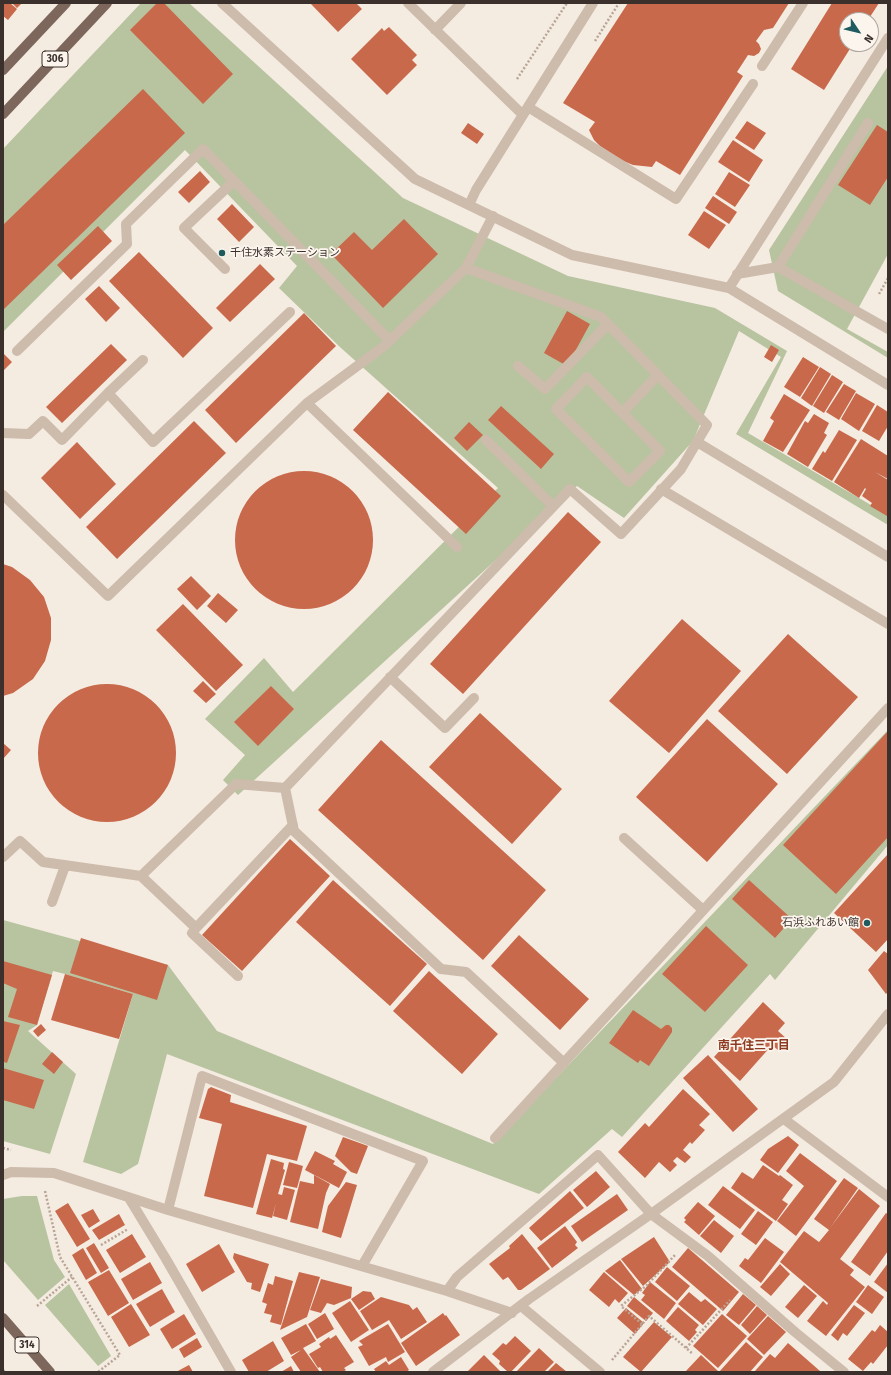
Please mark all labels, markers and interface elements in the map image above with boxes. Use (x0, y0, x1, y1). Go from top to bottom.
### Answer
north arrow (839, 12, 879, 52)
text: N (861, 32, 876, 45)
road number: 306 (42, 51, 68, 67)
place label: 千住水素ステーション (230, 246, 340, 260)
marker: 千住水素ステーション (217, 248, 227, 258)
place label: 石浜ふれあい館 (782, 916, 859, 930)
marker: 石浜ふれあい館 (862, 918, 872, 928)
district label: 南千住三丁目 (718, 1039, 790, 1053)
road number: 314 (15, 1337, 39, 1353)

